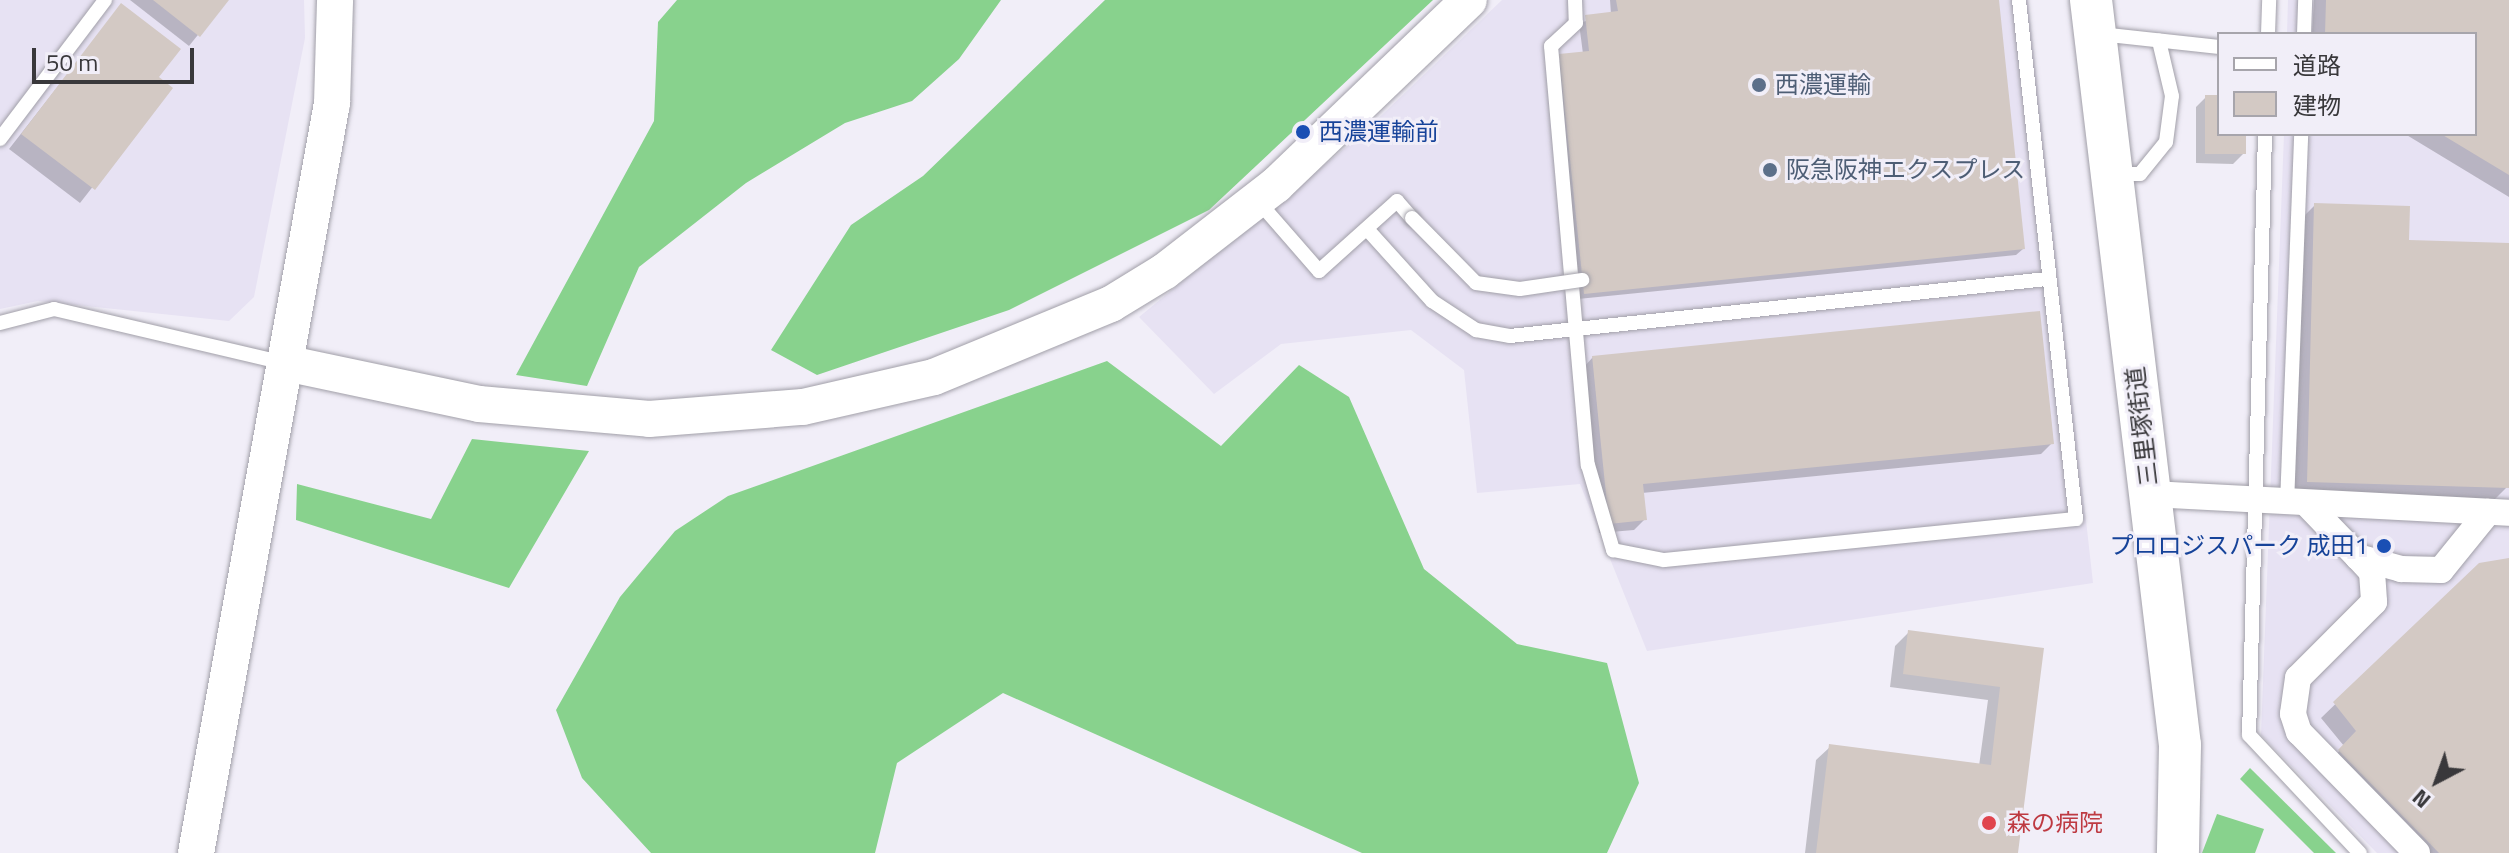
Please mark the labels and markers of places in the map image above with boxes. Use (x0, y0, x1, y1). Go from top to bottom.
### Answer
place label: 西濃運輸 (1775, 71, 1871, 99)
marker: 西濃運輸 (1750, 76, 1768, 94)
place label: 西濃運輸前 (1319, 118, 1439, 146)
marker: 西濃運輸前 (1294, 123, 1312, 141)
place label: 阪急阪神エクスプレス (1786, 156, 2026, 184)
marker: 阪急阪神エクスプレス (1761, 161, 1779, 179)
place label: プロロジスパーク 成田1 (2109, 532, 2368, 560)
marker: プロロジスパーク 成田1 (2375, 537, 2393, 555)
place label: 森の病院 (2007, 809, 2103, 837)
marker: 森の病院 (1978, 812, 2000, 834)

